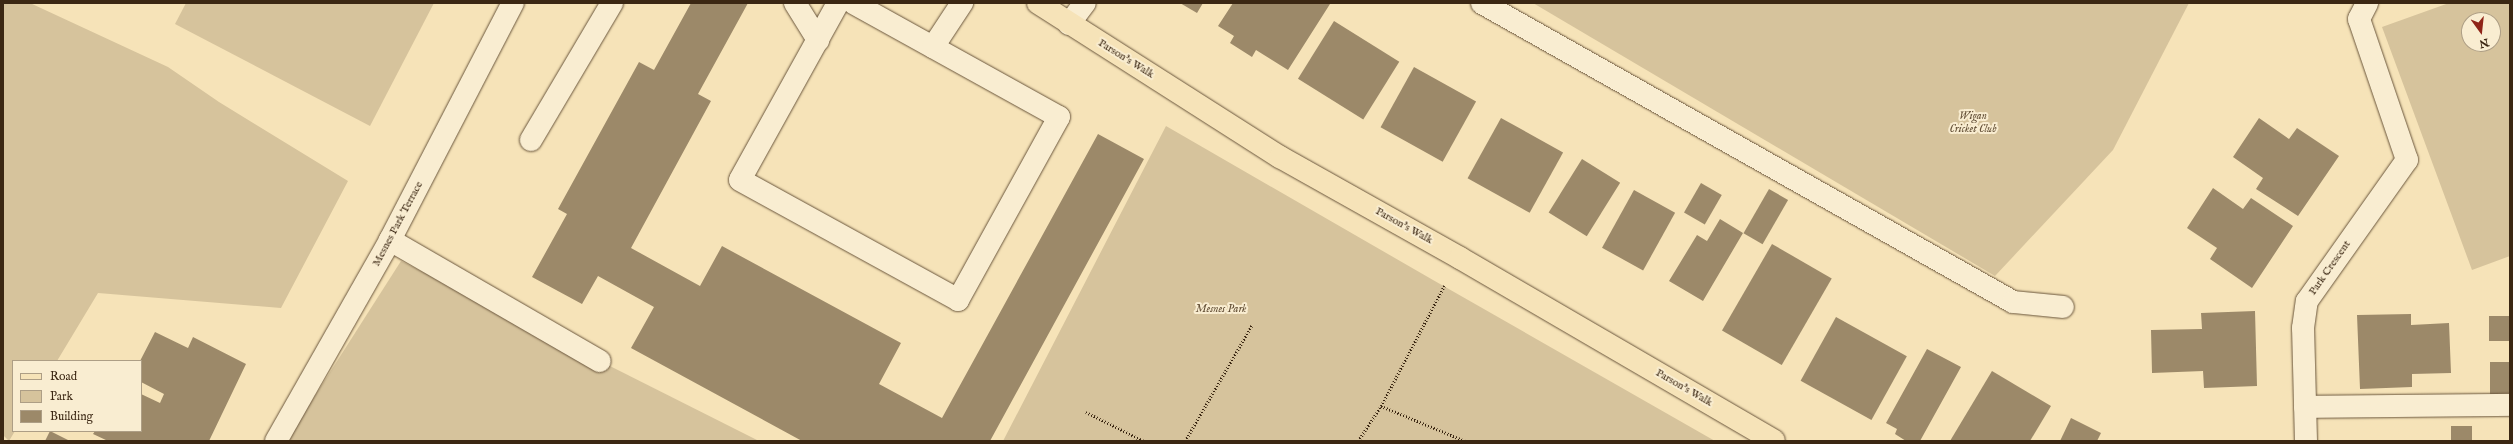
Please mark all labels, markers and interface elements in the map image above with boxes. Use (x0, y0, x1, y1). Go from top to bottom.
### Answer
north arrow (2461, 12, 2501, 52)
text: N (2477, 35, 2490, 51)
street label: Parson's Walk (1096, 37, 1156, 81)
park label: Wigan Cricket Club (1950, 110, 1996, 136)
street label: Mesnes Park Terrace (370, 179, 426, 269)
street label: Parson's Walk (1373, 205, 1435, 247)
street label: Park Crescent (2306, 238, 2354, 298)
park label: Mesnes Park (1195, 302, 1247, 316)
legend (12, 360, 142, 432)
street label: Parson's Walk (1653, 366, 1715, 410)
text: Road (50, 369, 77, 384)
text: Park (50, 389, 73, 404)
text: Building (50, 409, 93, 424)

